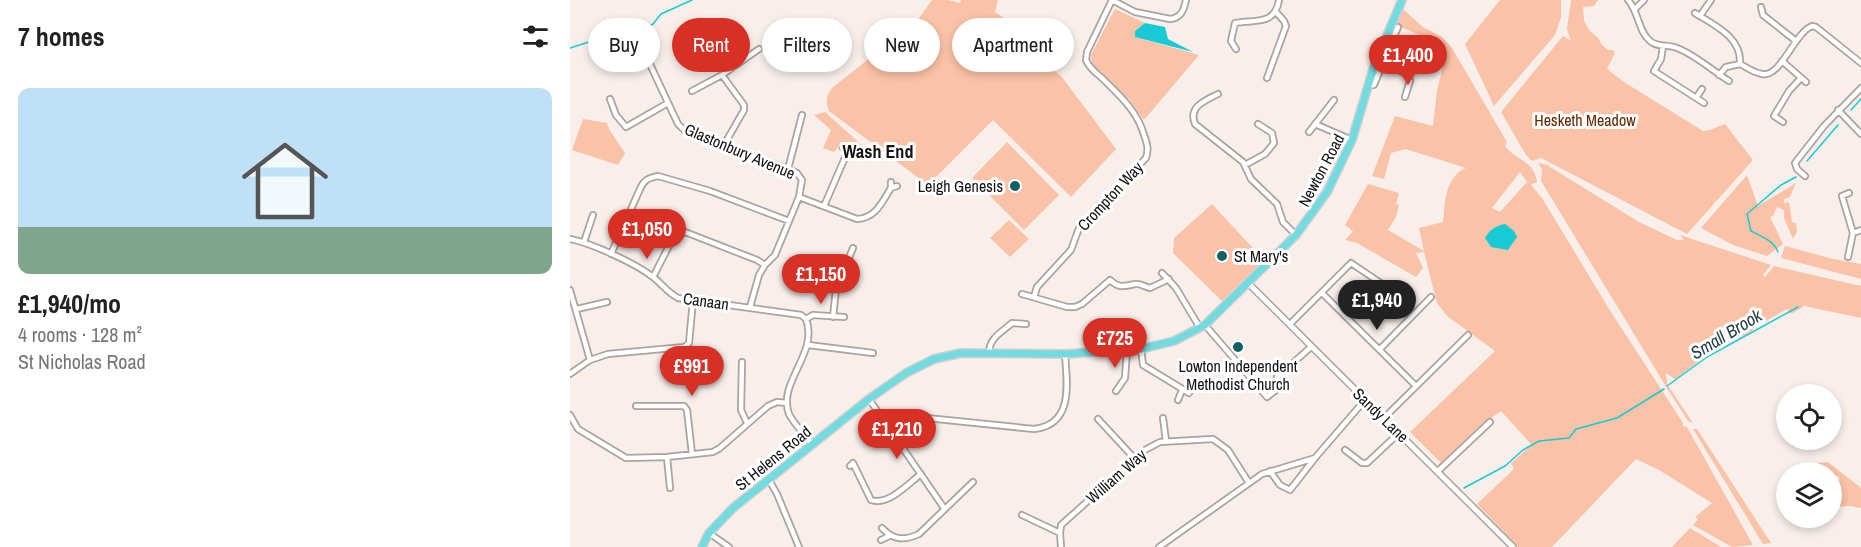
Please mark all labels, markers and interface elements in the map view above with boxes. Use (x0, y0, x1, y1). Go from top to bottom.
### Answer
chip: Buy (588, 18, 660, 72)
chip: Rent (672, 18, 750, 72)
chip: Filters (762, 18, 852, 72)
chip: New (864, 18, 940, 72)
chip: Apartment (952, 18, 1074, 72)
text: 7 homes (18, 19, 105, 54)
icon: filters (519, 20, 552, 53)
pin: £1,400 (1359, 35, 1457, 86)
text: £1,400 (1383, 41, 1433, 68)
park label: Hesketh Meadow (1534, 109, 1636, 131)
street label: Glastonbury Avenue (681, 118, 799, 184)
icon: home (231, 127, 339, 235)
street label: Newton Road (1293, 130, 1349, 210)
district label: Wash End (843, 139, 913, 164)
street label: Crompton Way (1072, 156, 1148, 235)
place label: Leigh Genesis (918, 175, 1003, 197)
marker: Leigh Genesis (1008, 179, 1022, 193)
pin: £1,050 (598, 209, 696, 260)
text: £1,050 (622, 215, 672, 242)
place label: St Mary's (1234, 245, 1288, 267)
marker: St Mary's (1215, 249, 1229, 263)
pin: £1,150 (772, 254, 870, 305)
text: £1,150 (796, 260, 846, 287)
pin: £1,940 (1328, 280, 1426, 331)
text: £1,940/mo (18, 286, 121, 321)
text: £1,940 (1352, 286, 1402, 313)
street label: Canaan (682, 287, 730, 315)
water label: Small Brook (1685, 302, 1767, 365)
pin: £725 (1079, 318, 1151, 369)
text: 4 rooms · 128 m² (18, 321, 142, 348)
text: £725 (1097, 324, 1133, 351)
marker: Lowton Independent Methodist Church (1231, 340, 1245, 354)
pin: £991 (656, 346, 728, 397)
text: St Nicholas Road (18, 348, 146, 375)
text: £991 (674, 352, 710, 379)
place label: Lowton Independent Methodist Church (1179, 355, 1298, 395)
street label: Sandy Lane (1348, 383, 1414, 447)
map controls (1776, 384, 1842, 528)
button: locate (1776, 384, 1842, 450)
pin: £1,210 (848, 409, 946, 460)
text: £1,210 (872, 415, 922, 442)
street label: St Helens Road (730, 421, 816, 495)
street label: William Way (1081, 443, 1151, 508)
button: layers (1776, 462, 1842, 528)

